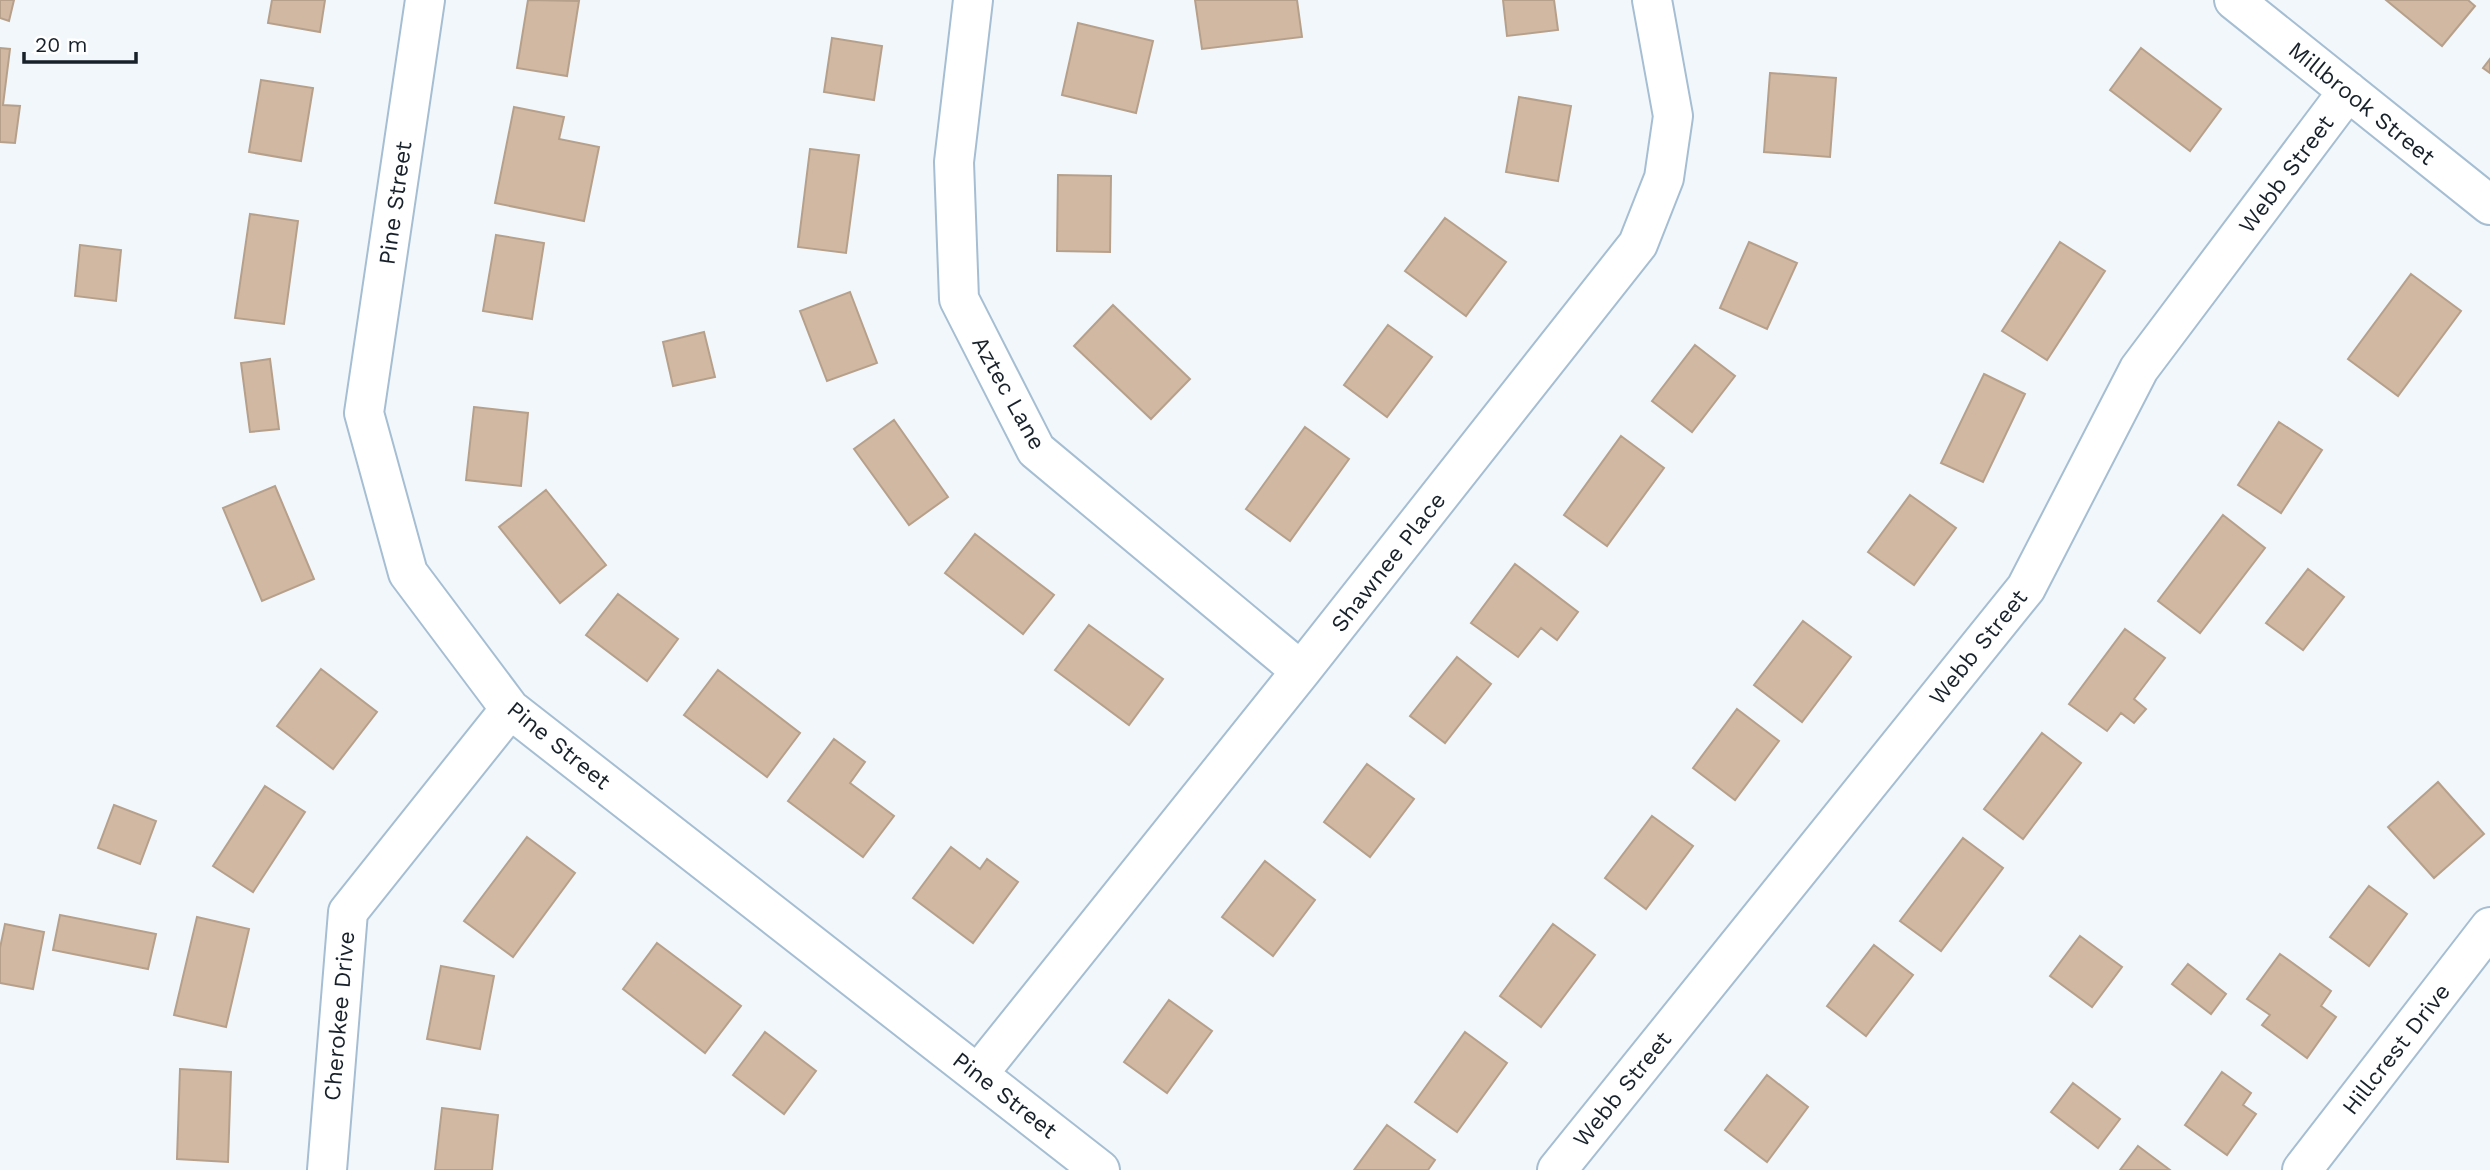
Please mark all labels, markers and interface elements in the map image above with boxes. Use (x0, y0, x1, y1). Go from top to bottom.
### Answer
scale bar (24, 21, 136, 65)
text: 20 m (35, 32, 87, 57)
street label: Millbrook Street (2283, 36, 2441, 171)
street label: Webb Street (2233, 110, 2340, 239)
street label: Pine Street (373, 139, 418, 267)
street label: Aztec Lane (966, 332, 1051, 455)
street label: Shawnee Place (1325, 487, 1451, 638)
street label: Webb Street (1924, 584, 2033, 710)
street label: Pine Street (502, 696, 616, 795)
street label: Cherokee Drive (319, 930, 360, 1102)
street label: Hillcrest Drive (2337, 978, 2456, 1120)
street label: Webb Street (1568, 1026, 1677, 1152)
street label: Pine Street (947, 1046, 1062, 1145)

